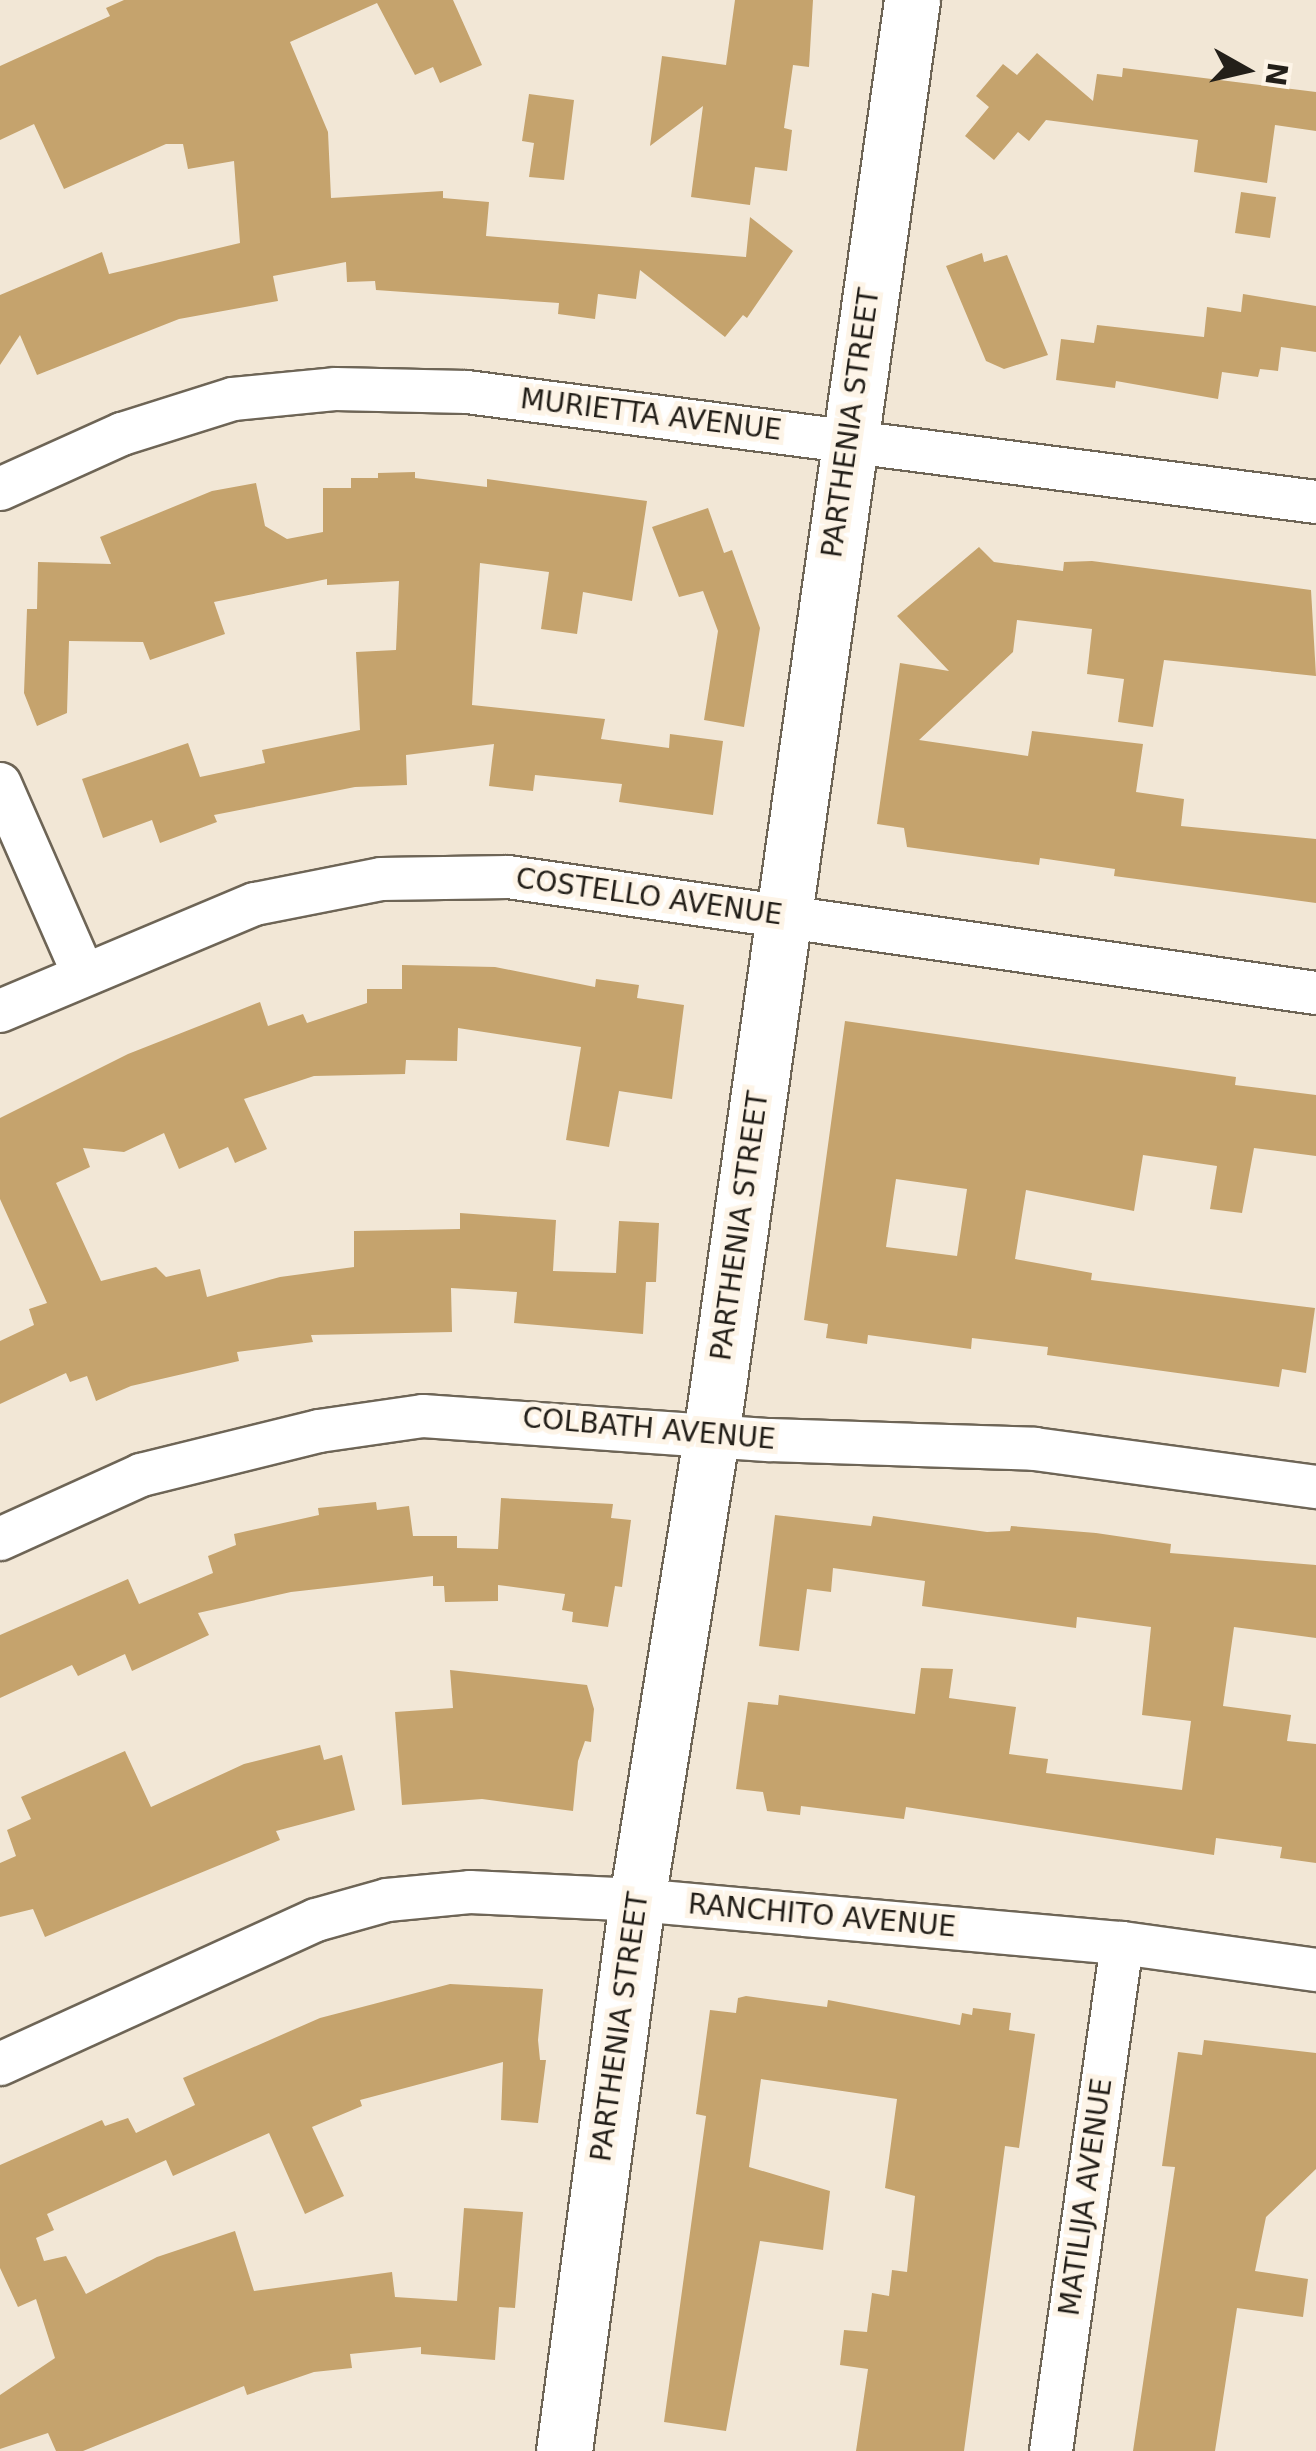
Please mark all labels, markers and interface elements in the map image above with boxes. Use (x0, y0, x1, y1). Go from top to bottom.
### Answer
north arrow (1196, 20, 1296, 120)
text: N (1258, 60, 1294, 88)
street label: PARTHENIA STREET (815, 286, 887, 560)
street label: MURIETTA AVENUE (518, 382, 784, 448)
street label: COSTELLO AVENUE (514, 862, 784, 932)
street label: PARTHENIA STREET (704, 1089, 776, 1363)
street label: COLBATH AVENUE (521, 1401, 777, 1457)
street label: RANCHITO AVENUE (687, 1888, 957, 1944)
street label: PARTHENIA STREET (584, 1890, 656, 2164)
street label: MATILIJA AVENUE (1053, 2076, 1119, 2318)

